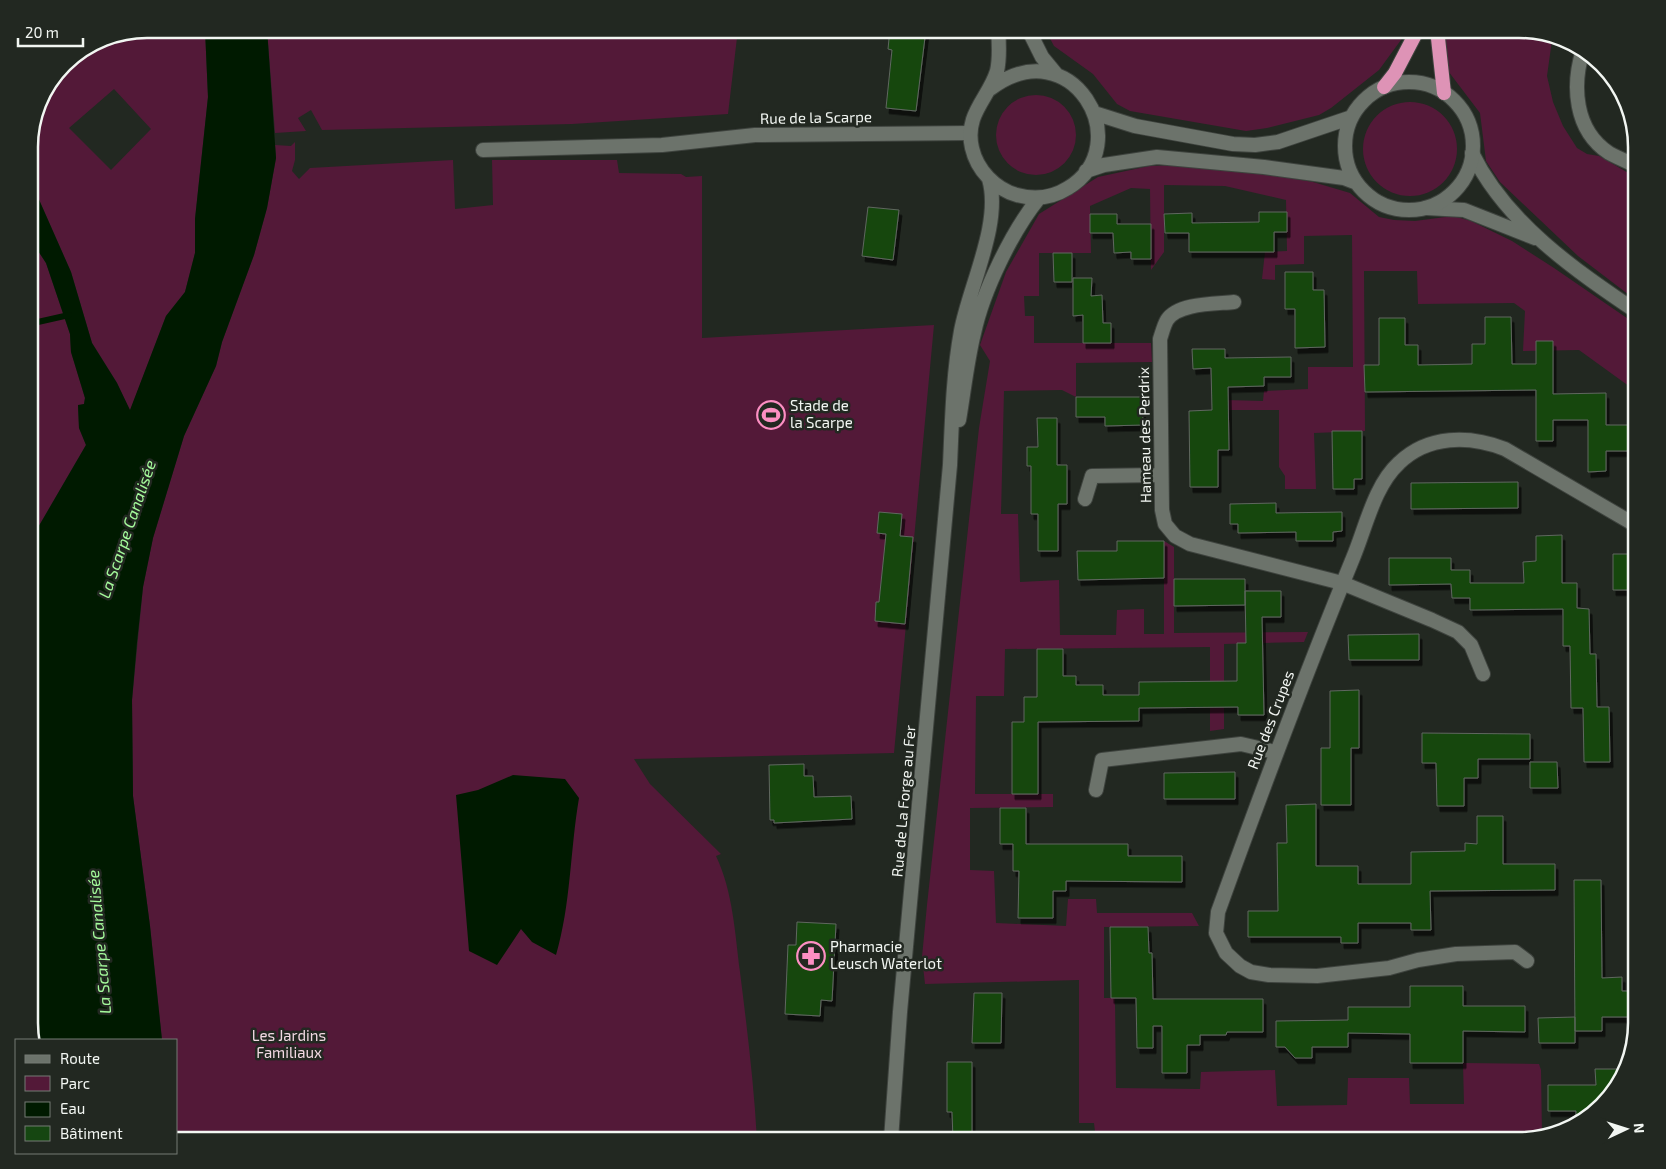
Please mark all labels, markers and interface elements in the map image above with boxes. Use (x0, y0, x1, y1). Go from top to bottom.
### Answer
scale bar (18, 15, 82, 47)
text: 20 m (25, 23, 59, 41)
street label: Rue de la Scarpe (760, 107, 872, 127)
street label: Hameau des Perdrix (1134, 367, 1154, 503)
place label: Stade de la Scarpe (790, 396, 853, 431)
sports icon: Stade de la Scarpe (756, 400, 786, 430)
water label: La Scarpe Canalisée (94, 457, 159, 600)
street label: Rue des Crupes (1243, 668, 1297, 772)
street label: Rue de La Forge au Fer (887, 724, 919, 878)
water label: La Scarpe Canalisée (83, 869, 114, 1015)
place label: Pharmacie Leusch Waterlot (830, 937, 942, 972)
pharmacy icon: Pharmacie Leusch Waterlot (796, 941, 826, 971)
park label: Les Jardins Familiaux (252, 1026, 326, 1061)
legend (15, 1039, 178, 1154)
text: Route (60, 1049, 100, 1067)
text: Parc (60, 1074, 90, 1092)
text: Eau (60, 1099, 85, 1117)
north arrow (1601, 1104, 1651, 1154)
text: N (1631, 1122, 1648, 1134)
text: Bâtiment (60, 1124, 123, 1142)

